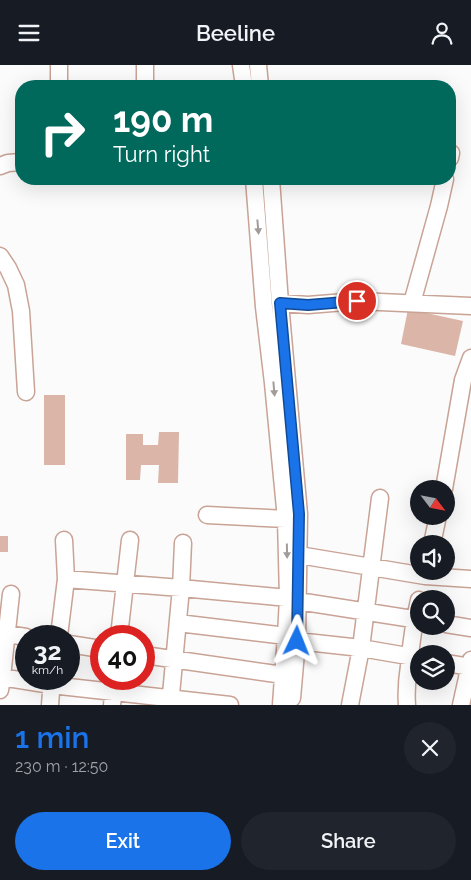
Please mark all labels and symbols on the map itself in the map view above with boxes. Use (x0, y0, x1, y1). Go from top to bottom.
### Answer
one-way arrow (254, 220, 262, 236)
pin (336, 280, 378, 322)
one-way arrow (270, 381, 278, 397)
north arrow (410, 480, 455, 525)
one-way arrow (283, 543, 291, 559)
position arrow (270, 614, 322, 666)
speed limit sign: 40 (90, 625, 155, 690)

